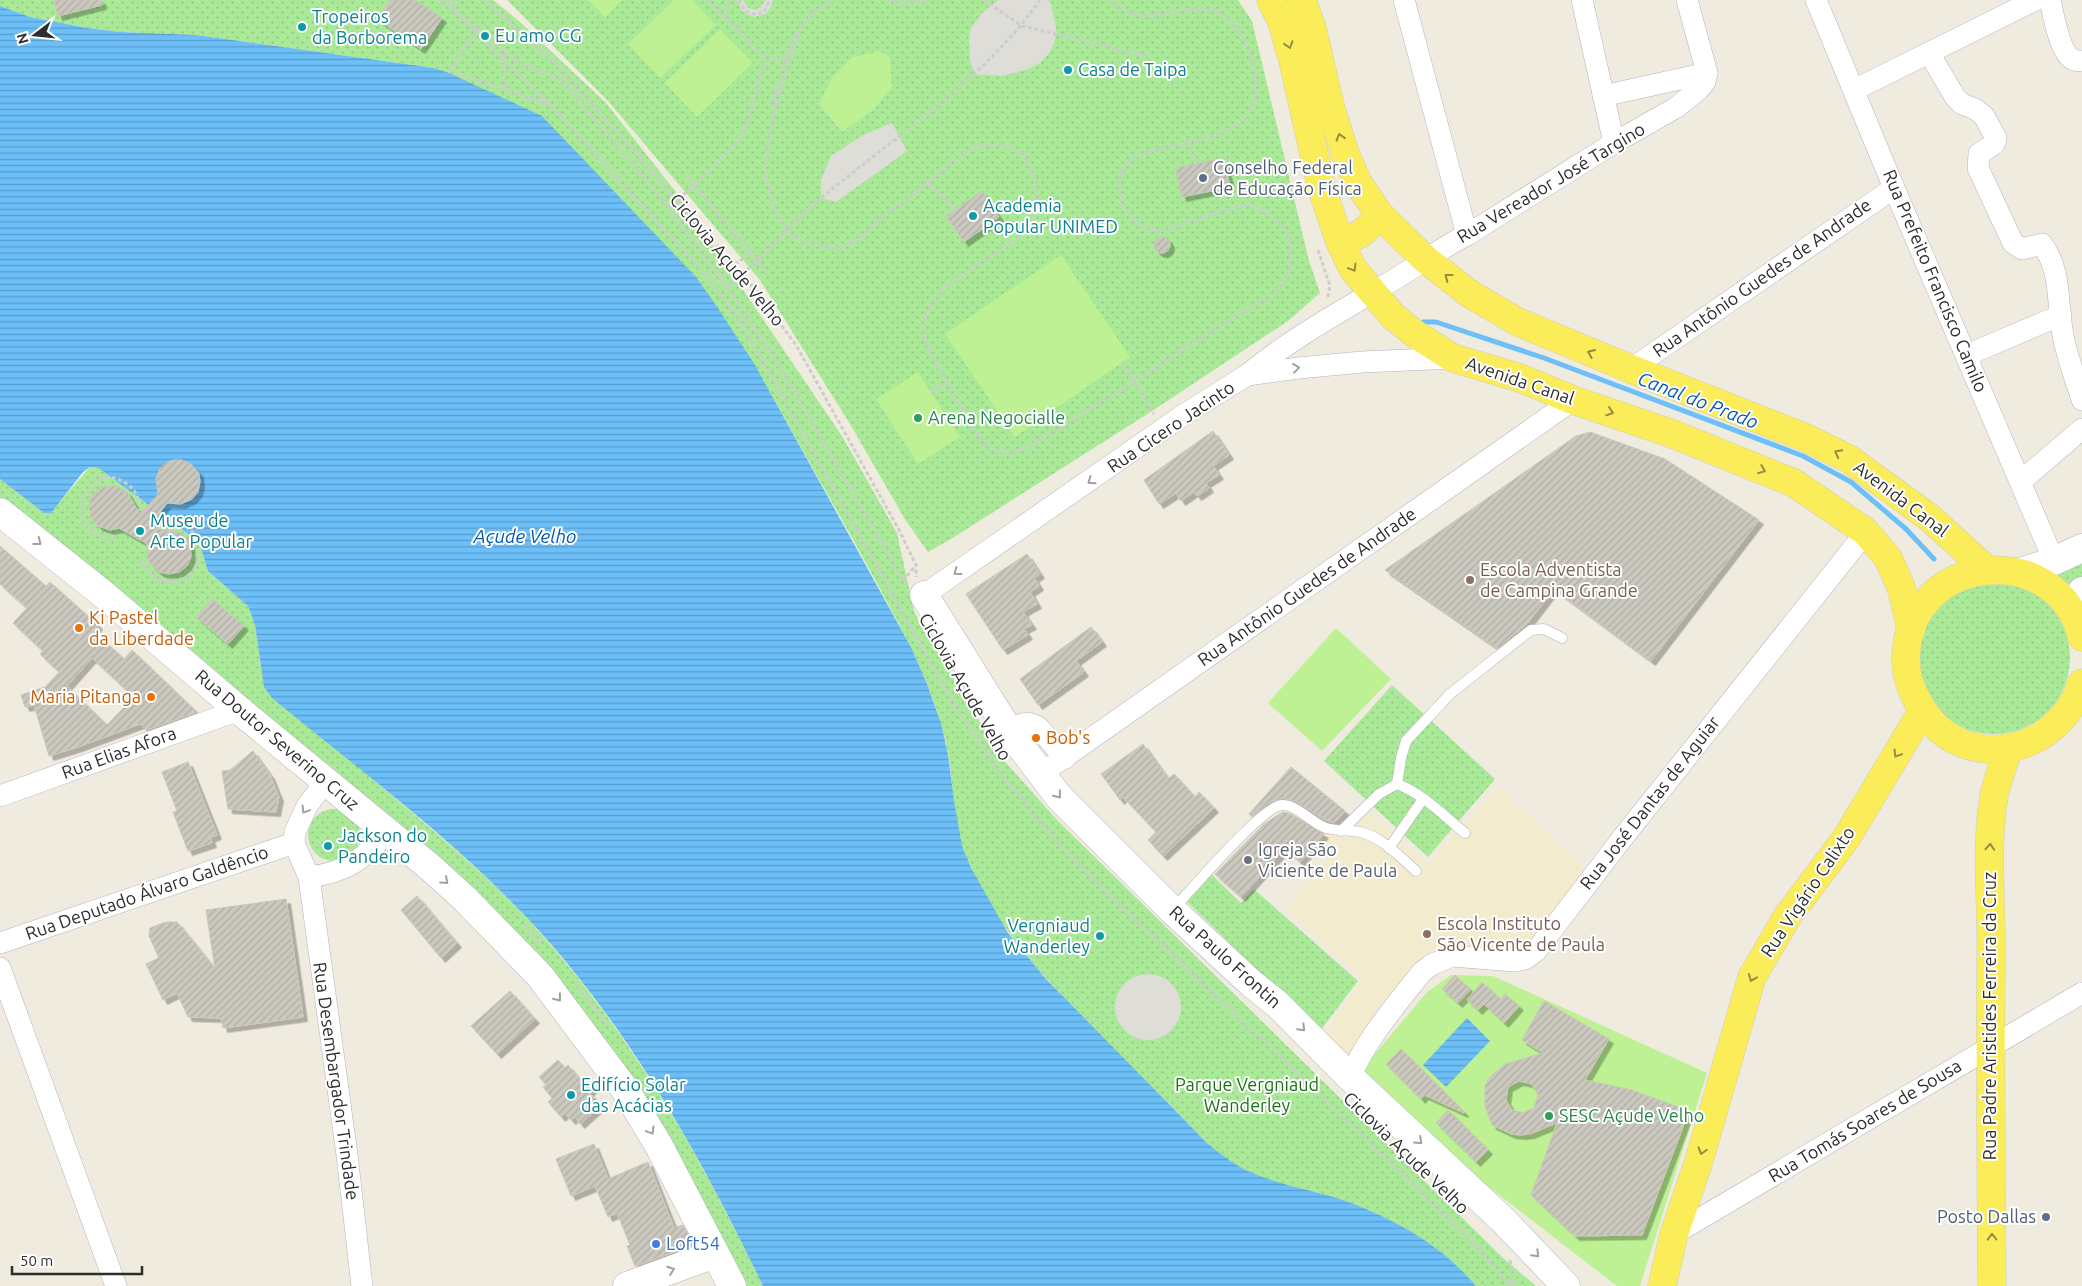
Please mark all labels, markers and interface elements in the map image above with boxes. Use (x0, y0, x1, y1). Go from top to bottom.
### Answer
place label: Tropeiros da Borborema (312, 6, 427, 47)
north arrow (10, 10, 60, 60)
marker: Tropeiros da Borborema (296, 21, 308, 33)
place label: Eu amo CG (495, 25, 582, 45)
marker: Eu amo CG (479, 30, 491, 42)
text: N (13, 31, 32, 46)
one-way arrow (1283, 41, 1293, 49)
place label: Casa de Taipa (1078, 59, 1187, 79)
marker: Casa de Taipa (1062, 64, 1074, 76)
street label: Rua Vereador José Targino (1453, 118, 1648, 246)
one-way arrow (1336, 134, 1346, 142)
place label: Conselho Federal de Educação Física (1213, 157, 1362, 198)
street label: Rua Prefeito Francisco Camilo (1880, 166, 1992, 395)
marker: Conselho Federal de Educação Física (1197, 172, 1209, 184)
street label: Ciclovia Açude Velho (667, 189, 789, 330)
street label: Rua Antônio Guedes de Andrade (1648, 194, 1874, 360)
place label: Academia Popular UNIMED (983, 195, 1118, 236)
marker: Academia Popular UNIMED (967, 210, 979, 222)
one-way arrow (1347, 262, 1357, 271)
one-way arrow (1445, 274, 1454, 282)
one-way arrow (1587, 348, 1596, 359)
street label: Avenida Canal (1464, 352, 1577, 408)
one-way arrow (1292, 363, 1300, 374)
water label: Canal do Prado (1635, 367, 1761, 433)
street label: Rua Cicero Jacinto (1103, 376, 1238, 476)
place label: Arena Negocialle (928, 407, 1065, 427)
one-way arrow (1605, 407, 1614, 417)
marker: Arena Negocialle (912, 412, 924, 424)
one-way arrow (1834, 449, 1843, 460)
street label: Avenida Canal (1850, 456, 1953, 540)
one-way arrow (1757, 464, 1766, 474)
one-way arrow (1087, 475, 1097, 484)
street label: Rua Antônio Guedes de Andrade (1193, 503, 1419, 669)
place label: Museu de Arte Popular (150, 510, 253, 551)
marker: Museu de Arte Popular (134, 525, 146, 537)
water label: Açude Velho (473, 525, 576, 547)
one-way arrow (32, 536, 41, 544)
place label: Escola Adventista de Campina Grande (1480, 559, 1638, 600)
one-way arrow (953, 566, 963, 575)
marker: Escola Adventista de Campina Grande (1464, 574, 1476, 586)
place label: Ki Pastel da Liberdade (89, 607, 194, 648)
street label: Ciclovia Açude Velho (916, 609, 1016, 764)
marker: Ki Pastel da Liberdade (73, 622, 85, 634)
street label: Rua Doutor Severino Cruz (192, 665, 364, 814)
place label: Maria Pitanga (30, 686, 141, 706)
marker: Maria Pitanga (145, 691, 157, 703)
street label: Rua José Dantas de Aguiar (1575, 712, 1723, 893)
street label: Rua Elias Afora (59, 722, 179, 782)
place label: Bob's (1046, 727, 1090, 747)
marker: Bob's (1030, 732, 1042, 744)
one-way arrow (1894, 748, 1904, 757)
one-way arrow (1053, 789, 1061, 798)
one-way arrow (301, 805, 311, 814)
street label: Rua Vigário Calixto (1756, 823, 1858, 960)
place label: Jackson do Pandeiro (338, 825, 427, 866)
place label: Igreja São Viciente de Paula (1258, 839, 1397, 880)
street label: Rua Deputado Álvaro Galdêncio (22, 840, 271, 943)
marker: Jackson do Pandeiro (322, 840, 334, 852)
one-way arrow (1984, 843, 1995, 851)
marker: Igreja São Viciente de Paula (1242, 854, 1254, 866)
street label: Rua Padre Aristides Ferreira da Cruz (1979, 872, 1999, 1160)
one-way arrow (440, 875, 449, 884)
street label: Rua Paulo Frontin (1166, 901, 1285, 1011)
place label: Escola Instituto São Vicente de Paula (1437, 913, 1605, 954)
place label: Vergniaud Wanderley (1004, 915, 1090, 956)
marker: Escola Instituto São Vicente de Paula (1421, 928, 1433, 940)
marker: Vergniaud Wanderley (1094, 930, 1106, 942)
street label: Rua Desembargador Trindade (310, 961, 364, 1201)
one-way arrow (1748, 973, 1758, 982)
one-way arrow (552, 992, 560, 1001)
one-way arrow (1296, 1023, 1305, 1032)
street label: Rua Tomás Soares de Sousa (1765, 1055, 1964, 1186)
place label: Edifício Solar das Acácias (581, 1074, 686, 1115)
park label: Parque Vergniaud Wanderley (1175, 1074, 1319, 1115)
street label: Ciclovia Açude Velho (1340, 1087, 1474, 1217)
marker: Edifício Solar das Acácias (565, 1089, 577, 1101)
place label: SESC Açude Velho (1559, 1105, 1704, 1125)
marker: SESC Açude Velho (1543, 1110, 1555, 1122)
one-way arrow (644, 1126, 654, 1135)
one-way arrow (1414, 1135, 1423, 1144)
one-way arrow (1698, 1146, 1708, 1154)
place label: Posto Dallas (1937, 1206, 2036, 1226)
marker: Posto Dallas (2040, 1211, 2052, 1223)
place label: Loft54 (666, 1233, 720, 1253)
one-way arrow (1987, 1233, 1997, 1241)
marker: Loft54 (650, 1238, 662, 1250)
scale bar (12, 1244, 142, 1276)
one-way arrow (1530, 1248, 1539, 1257)
text: 50 m (20, 1252, 53, 1269)
one-way arrow (666, 1266, 675, 1276)

